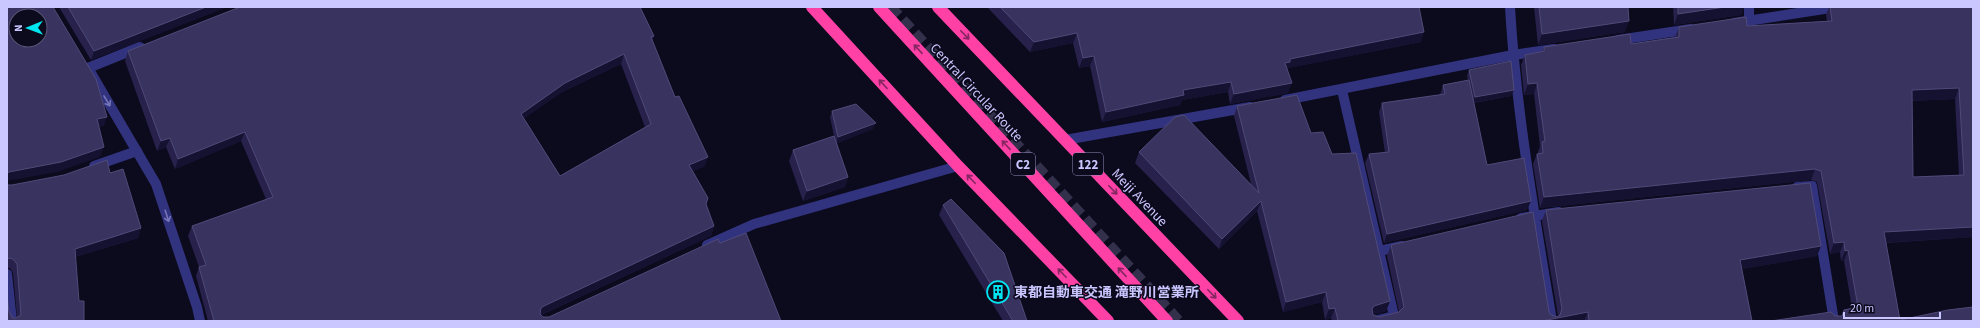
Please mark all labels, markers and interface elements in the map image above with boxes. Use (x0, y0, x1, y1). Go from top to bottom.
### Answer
north arrow (8, 8, 48, 48)
text: N (11, 24, 26, 32)
one-way arrow (960, 30, 970, 40)
street label: Central Circular Route (925, 39, 1027, 146)
one-way arrow (913, 44, 922, 54)
one-way arrow (878, 79, 888, 89)
one-way arrow (104, 95, 112, 107)
one-way arrow (1001, 140, 1010, 150)
road number: C2 (1011, 153, 1035, 175)
road number: 122 (1073, 153, 1103, 175)
street label: Meiji Avenue (1107, 164, 1172, 231)
one-way arrow (967, 174, 976, 184)
one-way arrow (1108, 185, 1117, 195)
one-way arrow (164, 209, 171, 222)
one-way arrow (1118, 267, 1127, 277)
one-way arrow (1057, 268, 1067, 278)
building icon: 東都自動車交通 滝野川営業所 (985, 279, 1011, 305)
place label: 東都自動車交通 滝野川営業所 (1014, 283, 1199, 303)
one-way arrow (1207, 289, 1217, 299)
scale bar (1844, 294, 1940, 320)
text: 20 m (1850, 300, 1874, 317)

